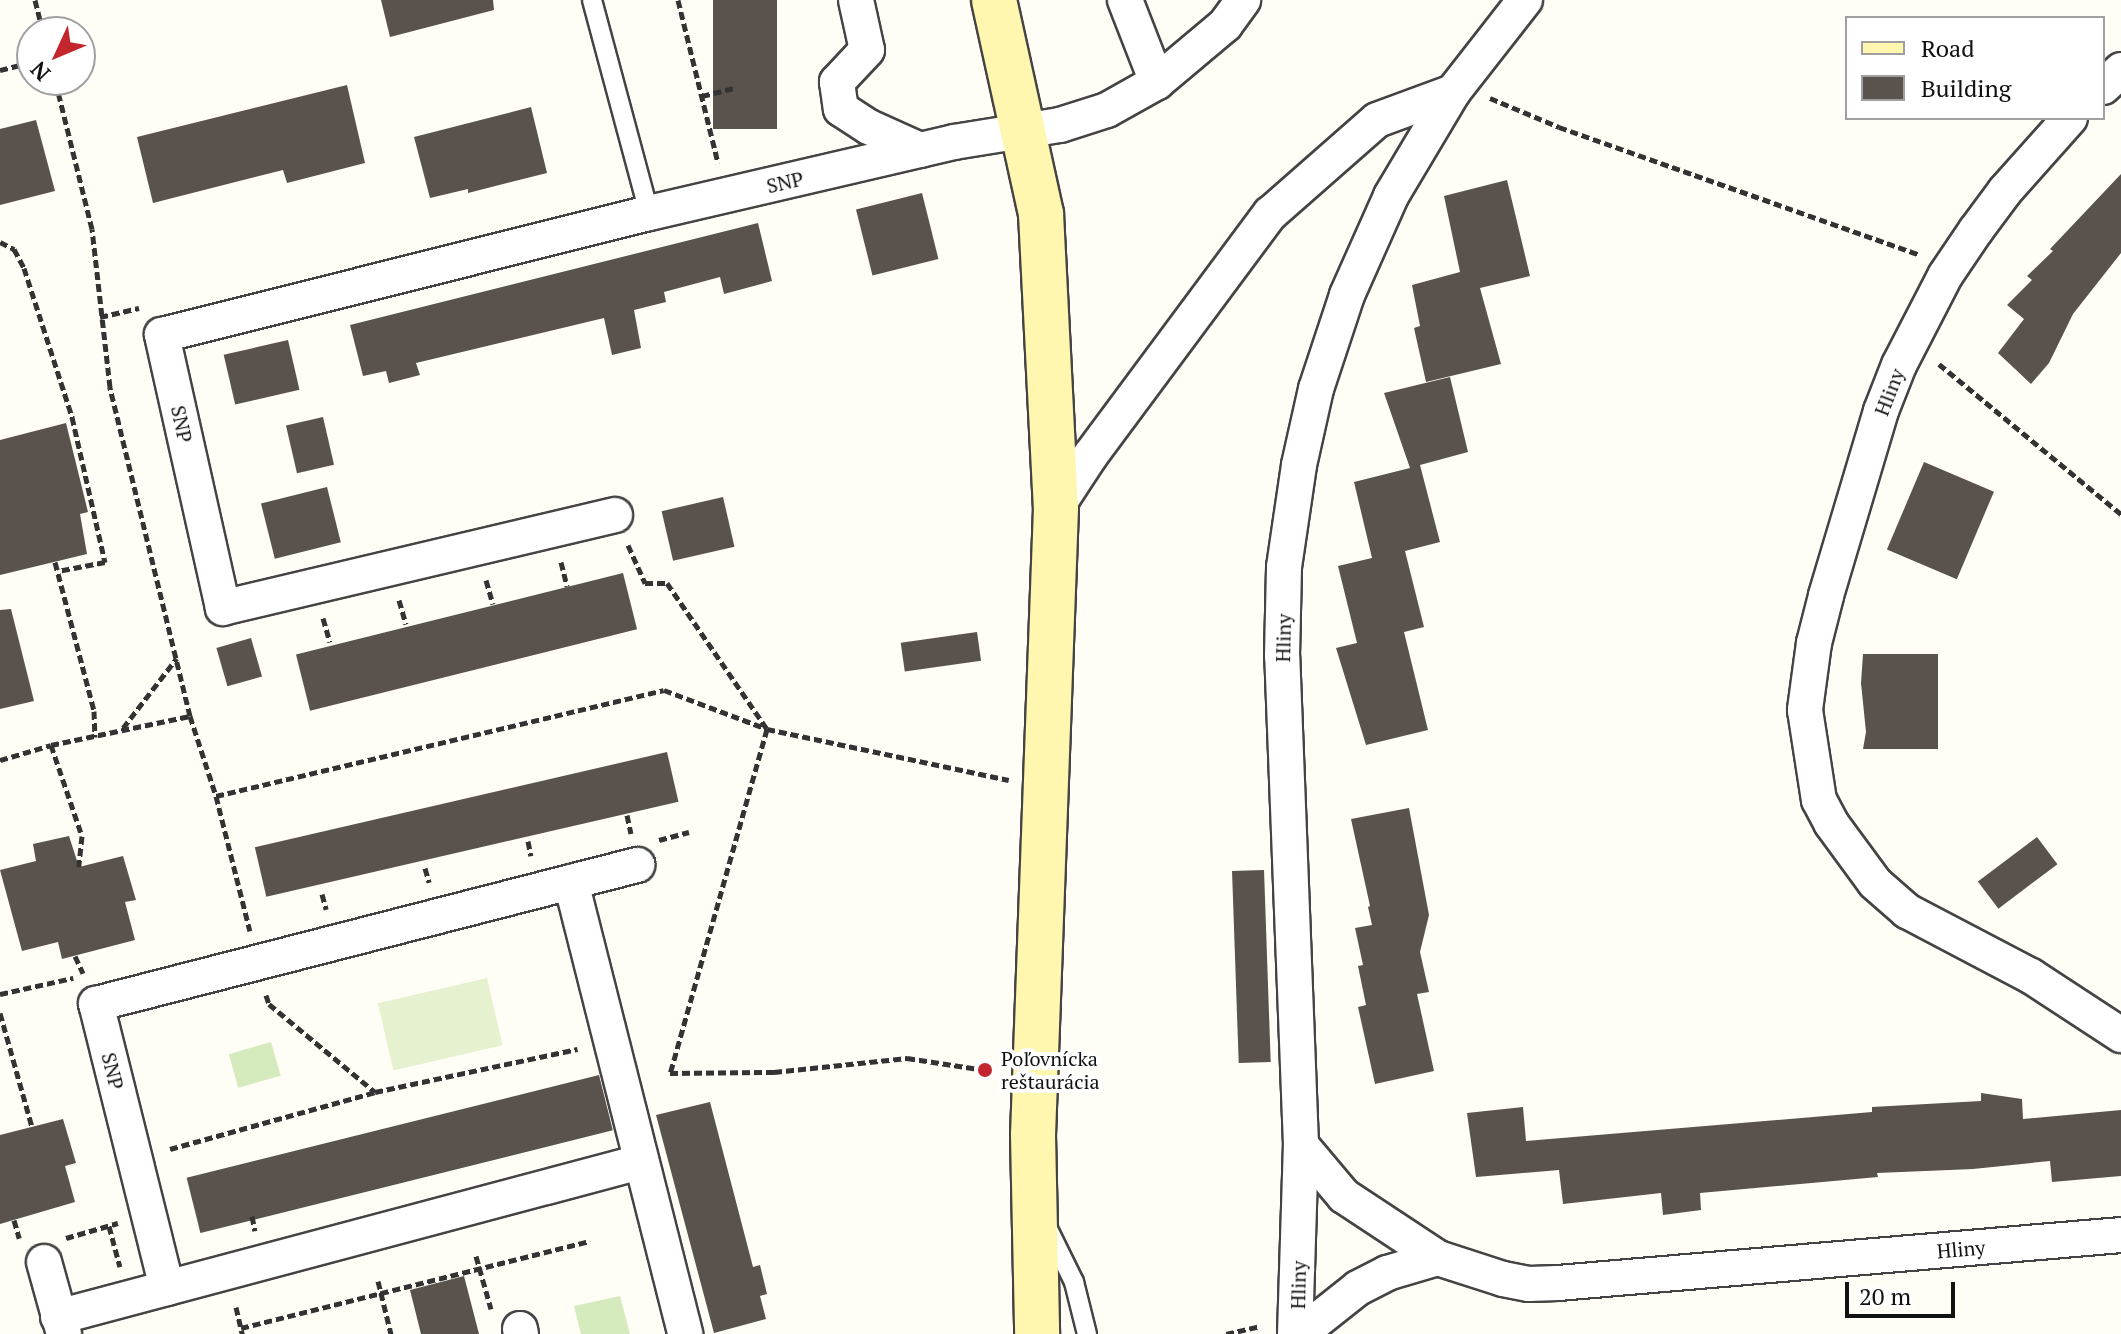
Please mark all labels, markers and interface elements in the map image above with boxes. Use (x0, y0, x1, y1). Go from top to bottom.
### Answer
north arrow (16, 16, 96, 96)
legend (1845, 16, 2105, 120)
text: Road (1921, 32, 1975, 64)
text: N (24, 56, 56, 88)
text: Building (1921, 72, 2011, 104)
street label: SNP (764, 166, 806, 198)
street label: Hliny (1869, 365, 1909, 419)
street label: SNP (166, 403, 198, 445)
street label: Hliny (1271, 614, 1295, 662)
place label: Poľovnícka reštaurácia (1001, 1046, 1100, 1093)
street label: SNP (97, 1050, 129, 1092)
marker: Poľovnícka reštaurácia (976, 1061, 994, 1079)
street label: Hliny (1936, 1235, 1986, 1263)
street label: Hliny (1286, 1261, 1310, 1309)
scale bar (1849, 1266, 1959, 1316)
text: 20 m (1859, 1280, 1911, 1312)

